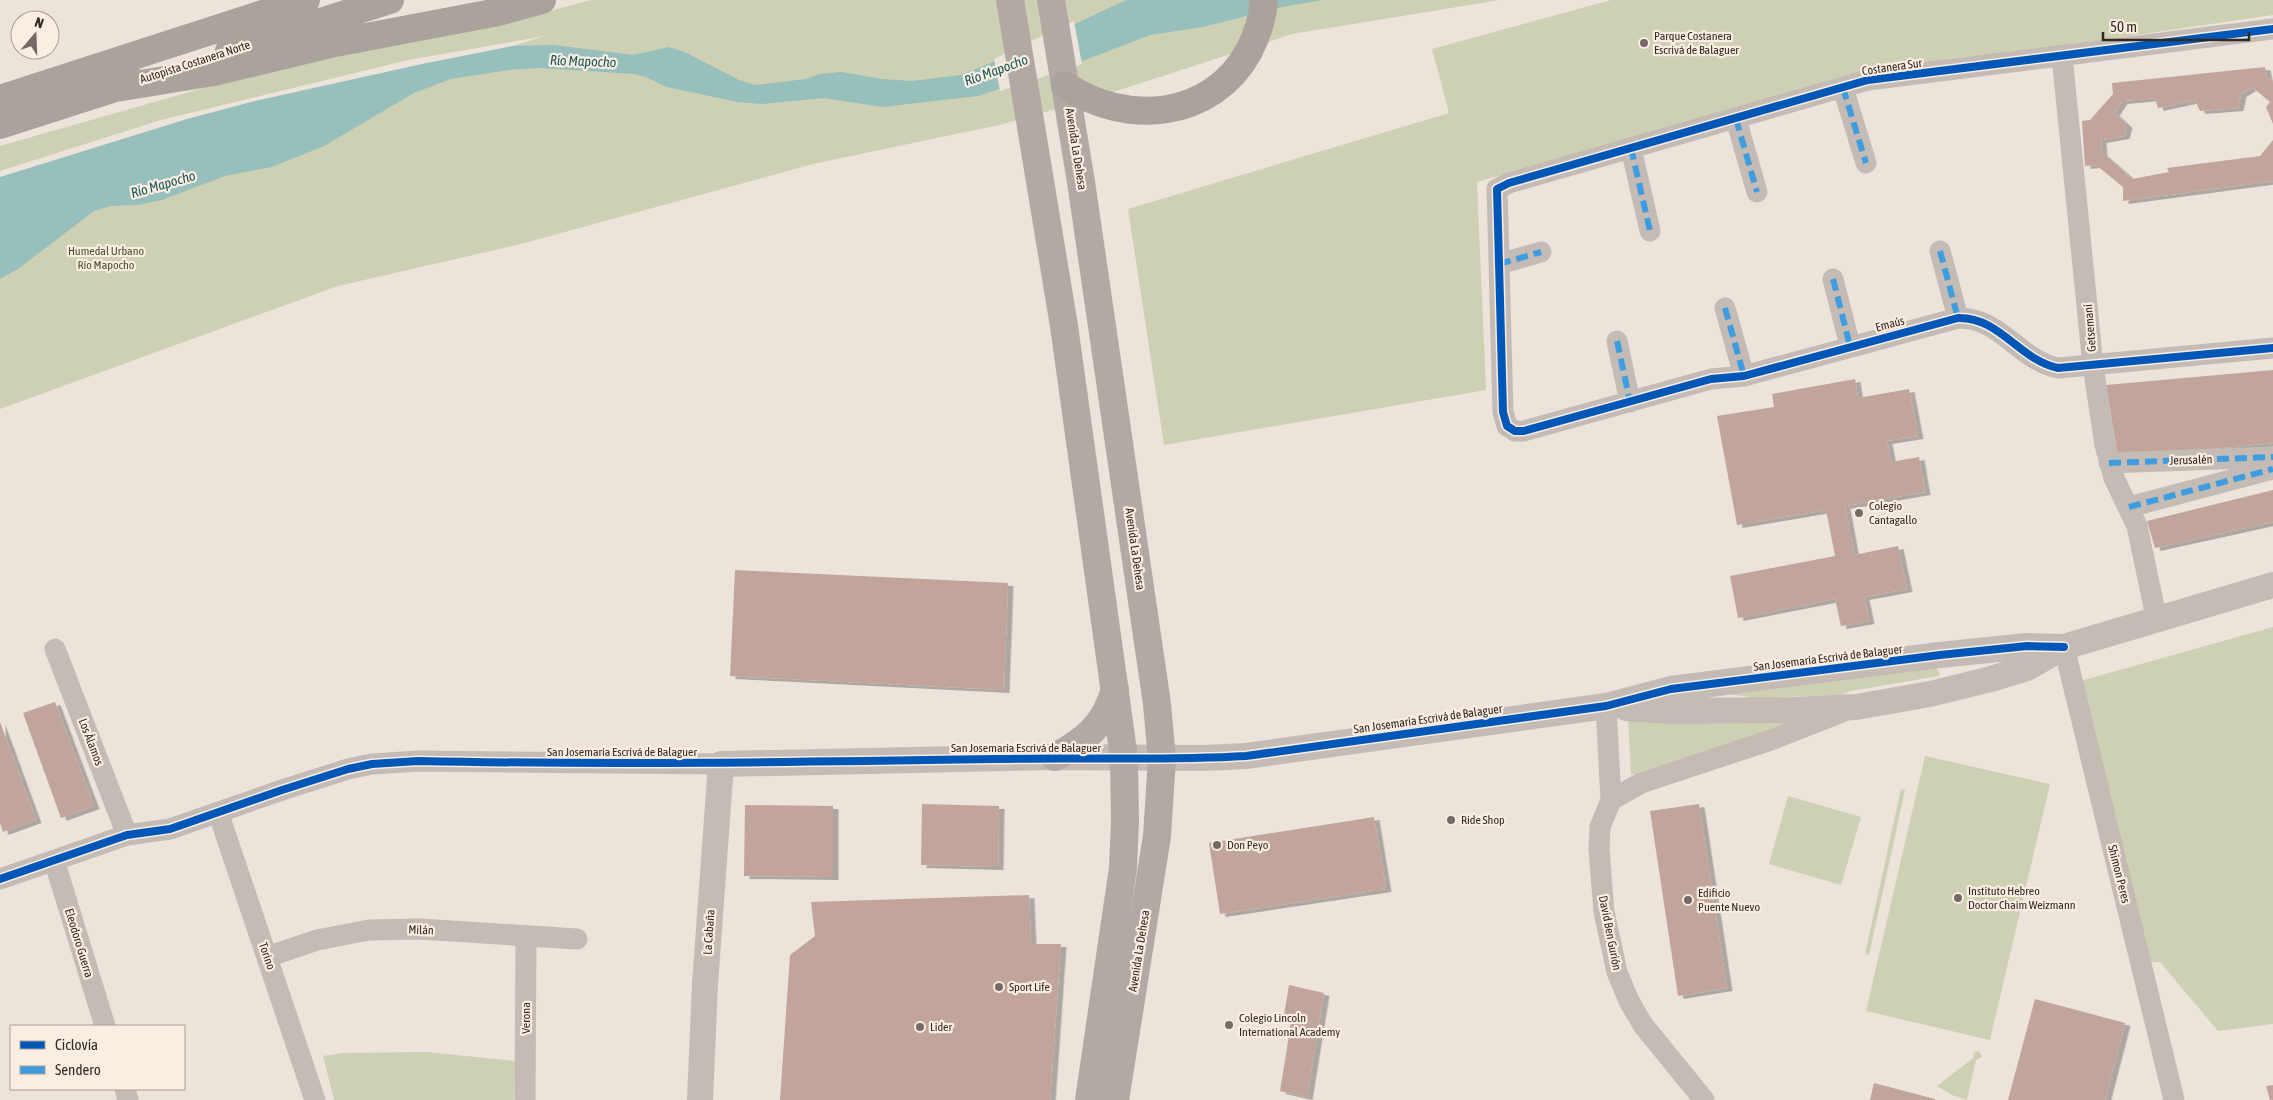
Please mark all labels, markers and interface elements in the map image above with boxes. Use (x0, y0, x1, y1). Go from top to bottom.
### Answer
north arrow (10, 10, 60, 60)
scale bar (2103, 10, 2249, 42)
text: N (33, 14, 46, 32)
text: 50 m (2110, 18, 2137, 35)
place label: Parque Costanera Escrivá de Balaguer (1654, 29, 1739, 57)
marker: Parque Costanera Escrivá de Balaguer (1638, 37, 1650, 49)
street label: Autopista Costanera Norte (138, 38, 252, 86)
water label: Río Mapocho (962, 51, 1030, 89)
water label: Río Mapocho (550, 52, 617, 70)
street label: Costanera Sur (1861, 56, 1923, 78)
street label: Avenida La Dehesa (1063, 107, 1089, 191)
water label: Río Mapocho (129, 167, 198, 201)
park label: Humedal Urbano Río Mapocho (68, 244, 144, 272)
street label: Getsemaní (2081, 303, 2099, 352)
street label: Emaús (1874, 313, 1906, 335)
street label: Jerusalén (2169, 452, 2213, 468)
place label: Colegio Cantagallo (1869, 499, 1918, 527)
street label: Avenida La Dehesa (1122, 507, 1148, 591)
marker: Colegio Cantagallo (1853, 507, 1865, 519)
street label: San Josemaría Escrivá de Balaguer (1753, 642, 1904, 674)
street label: San Josemaría Escrivá de Balaguer (1353, 702, 1504, 736)
street label: Los Álamos (76, 716, 106, 768)
street label: San Josemaría Escrivá de Balaguer (951, 741, 1101, 755)
street label: San Josemaría Escrivá de Balaguer (547, 745, 697, 759)
place label: Ride Shop (1461, 813, 1505, 827)
marker: Ride Shop (1445, 814, 1457, 826)
place label: Don Peyo (1227, 838, 1269, 852)
marker: Don Peyo (1211, 839, 1223, 851)
street label: Shimon Peres (2105, 843, 2133, 905)
place label: Instituto Hebreo Doctor Chaim Weizmann (1968, 884, 2076, 912)
place label: Edificio Puente Nuevo (1698, 886, 1760, 914)
marker: Instituto Hebreo Doctor Chaim Weizmann (1952, 892, 1964, 904)
street label: David Ben Gurión (1596, 894, 1624, 972)
marker: Edificio Puente Nuevo (1682, 894, 1694, 906)
street label: Eleodoro Guerra (62, 907, 96, 979)
street label: La Cabaña (700, 909, 718, 955)
street label: Avenida La Dehesa (1126, 909, 1152, 993)
street label: Milán (408, 923, 434, 937)
street label: Torino (256, 941, 278, 972)
place label: Sport Life (1009, 980, 1050, 994)
marker: Sport Life (993, 981, 1005, 993)
street label: Verona (519, 1002, 533, 1034)
place label: Colegio Lincoln International Academy (1239, 1011, 1340, 1039)
marker: Colegio Lincoln International Academy (1223, 1019, 1235, 1031)
place label: Lider (930, 1020, 953, 1034)
marker: Lider (914, 1021, 926, 1033)
legend (10, 1025, 185, 1090)
text: Ciclovía (55, 1036, 98, 1053)
text: Sendero (55, 1061, 101, 1078)

